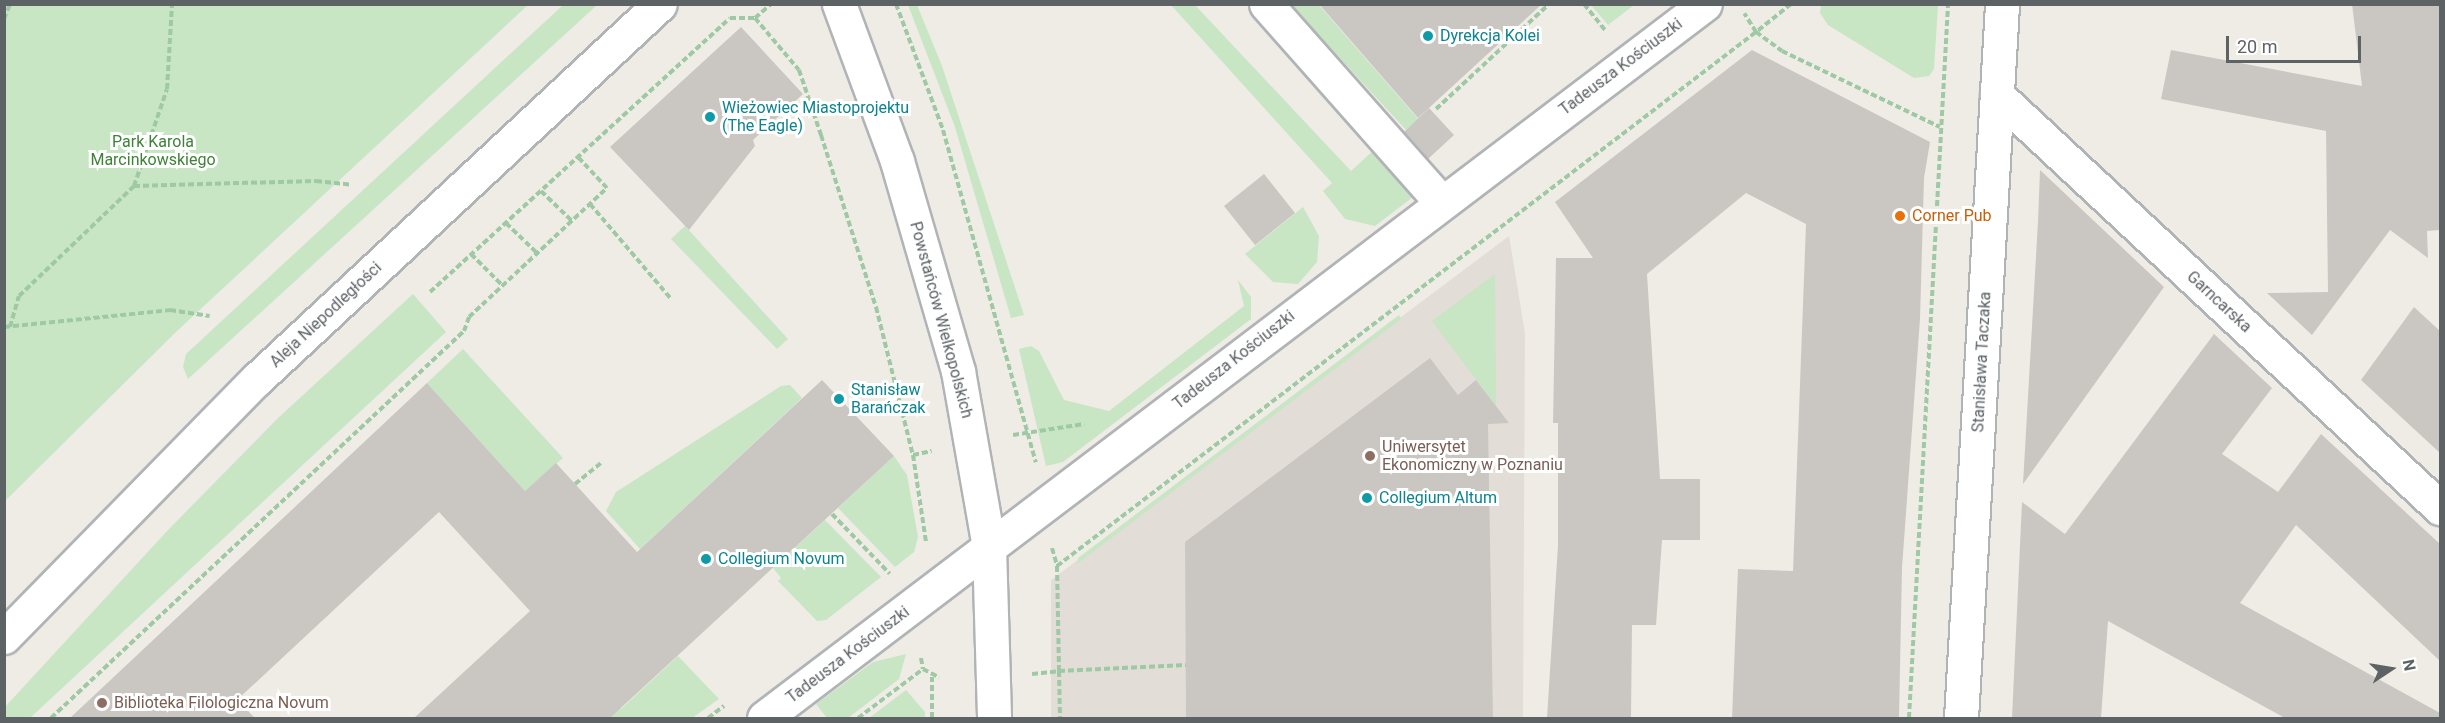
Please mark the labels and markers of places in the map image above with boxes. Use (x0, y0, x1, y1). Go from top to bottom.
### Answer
place label: Dyrekcja Kolei (1440, 26, 1540, 46)
marker: Dyrekcja Kolei (1421, 29, 1435, 43)
place label: Wieżowiec Miastoprojektu (The Eagle) (722, 98, 909, 136)
marker: Wieżowiec Miastoprojektu (The Eagle) (703, 110, 717, 124)
place label: Corner Pub (1912, 206, 1992, 226)
marker: Corner Pub (1893, 209, 1907, 223)
place label: Stanisław Barańczak (851, 380, 925, 418)
marker: Stanisław Barańczak (832, 392, 846, 406)
place label: Uniwersytet Ekonomiczny w Poznaniu (1382, 437, 1563, 475)
marker: Uniwersytet Ekonomiczny w Poznaniu (1363, 449, 1377, 463)
place label: Collegium Altum (1379, 488, 1497, 508)
marker: Collegium Altum (1360, 491, 1374, 505)
place label: Collegium Novum (718, 549, 845, 569)
marker: Collegium Novum (699, 552, 713, 566)
place label: Biblioteka Filologiczna Novum (114, 693, 329, 713)
marker: Biblioteka Filologiczna Novum (95, 696, 109, 710)

